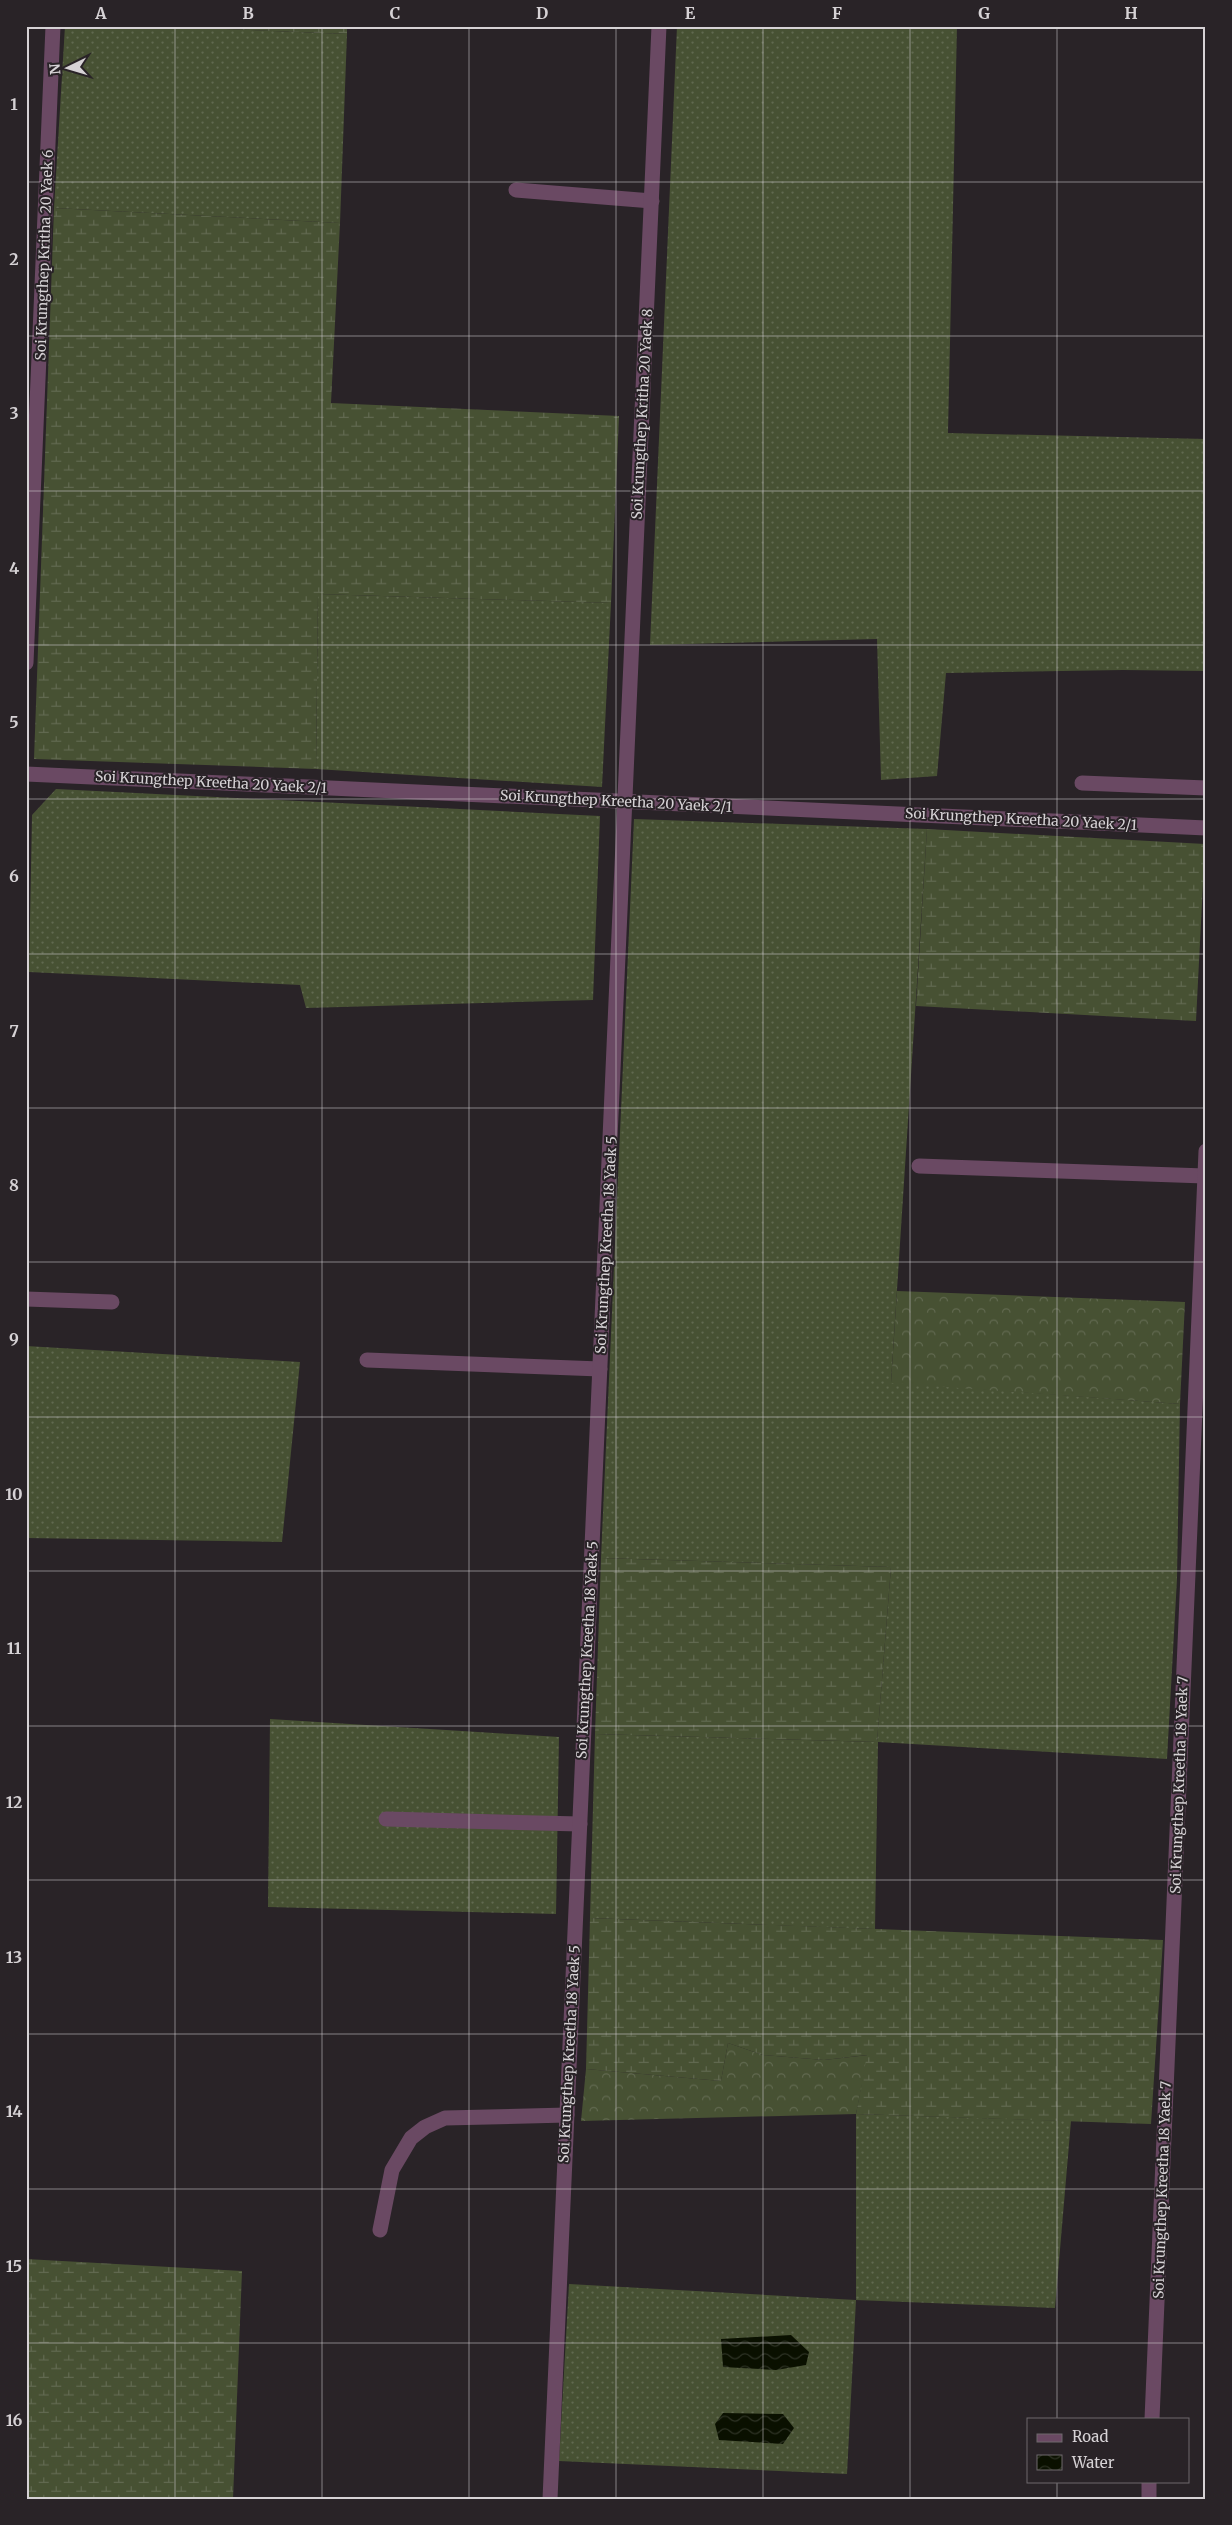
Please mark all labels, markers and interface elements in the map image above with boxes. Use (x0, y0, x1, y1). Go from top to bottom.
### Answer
text: A (94, 3, 107, 23)
text: B (242, 3, 254, 23)
text: C (390, 3, 400, 23)
text: D (536, 3, 548, 23)
text: E (685, 3, 696, 23)
text: F (832, 3, 842, 23)
text: G (978, 3, 990, 23)
text: H (1124, 3, 1138, 23)
north arrow (42, 42, 92, 92)
text: N (46, 63, 64, 75)
text: 1 (10, 94, 18, 114)
street label: Soi Krungthep Kritha 20 Yaek 6 (31, 149, 57, 361)
text: 2 (9, 249, 19, 269)
street label: Soi Krungthep Kritha 20 Yaek 8 (627, 308, 657, 520)
text: 3 (9, 403, 19, 423)
text: 4 (9, 558, 19, 578)
text: 5 (9, 712, 19, 732)
street label: Soi Krungthep Kreetha 20 Yaek 2/1 (95, 767, 327, 797)
street label: Soi Krungthep Kreetha 20 Yaek 2/1 (500, 786, 732, 816)
street label: Soi Krungthep Kreetha 20 Yaek 2/1 (905, 804, 1137, 834)
text: 6 (9, 866, 19, 886)
text: 7 (9, 1021, 19, 1041)
street label: Soi Krungthep Kreetha 18 Yaek 5 (591, 1136, 621, 1354)
text: 8 (9, 1175, 19, 1195)
text: 9 (9, 1329, 19, 1349)
text: 10 (5, 1484, 23, 1504)
street label: Soi Krungthep Kreetha 18 Yaek 5 (572, 1541, 602, 1759)
text: 11 (7, 1638, 22, 1658)
street label: Soi Krungthep Kreetha 18 Yaek 7 (1166, 1676, 1192, 1894)
text: 12 (6, 1792, 22, 1812)
street label: Soi Krungthep Kreetha 18 Yaek 5 (554, 1945, 584, 2163)
text: 13 (6, 1947, 22, 1967)
street label: Soi Krungthep Kreetha 18 Yaek 7 (1149, 2081, 1175, 2299)
text: 14 (6, 2101, 22, 2121)
text: 15 (6, 2256, 22, 2276)
text: 16 (6, 2410, 22, 2430)
legend (1027, 2418, 1190, 2482)
text: Road (1072, 2427, 1108, 2446)
text: Water (1071, 2453, 1115, 2472)

